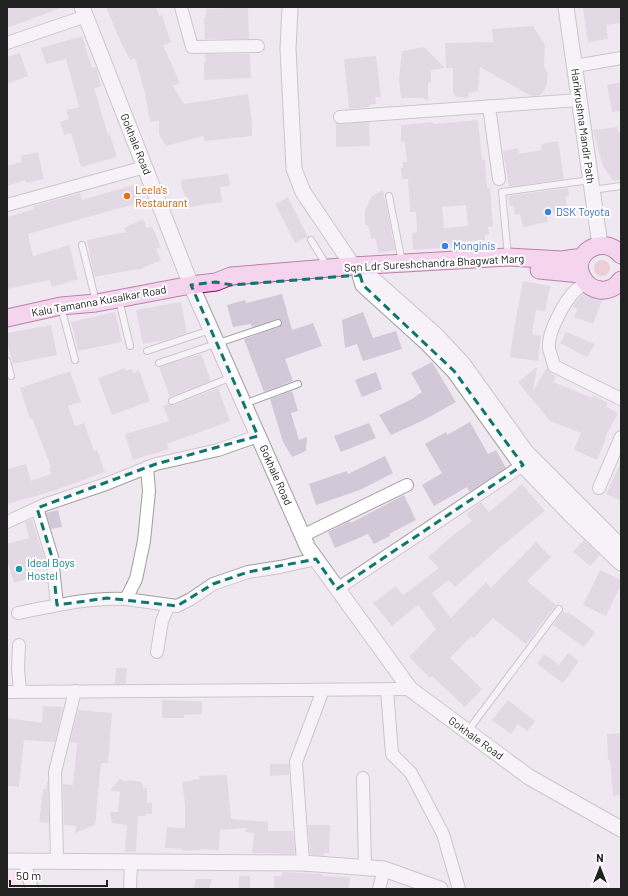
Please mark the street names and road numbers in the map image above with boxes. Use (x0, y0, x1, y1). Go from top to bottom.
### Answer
street label: Harikrushna Mandir Path (569, 67, 598, 185)
street label: Gokhale Road (118, 111, 155, 176)
street label: Sqn Ldr Sureshchandra Bhagwat Marg (344, 251, 524, 274)
street label: Kalu Tamanna Kusalkar Road (30, 282, 167, 319)
street label: Gokhale Road (257, 443, 296, 507)
street label: Gokhale Road (446, 713, 506, 762)

